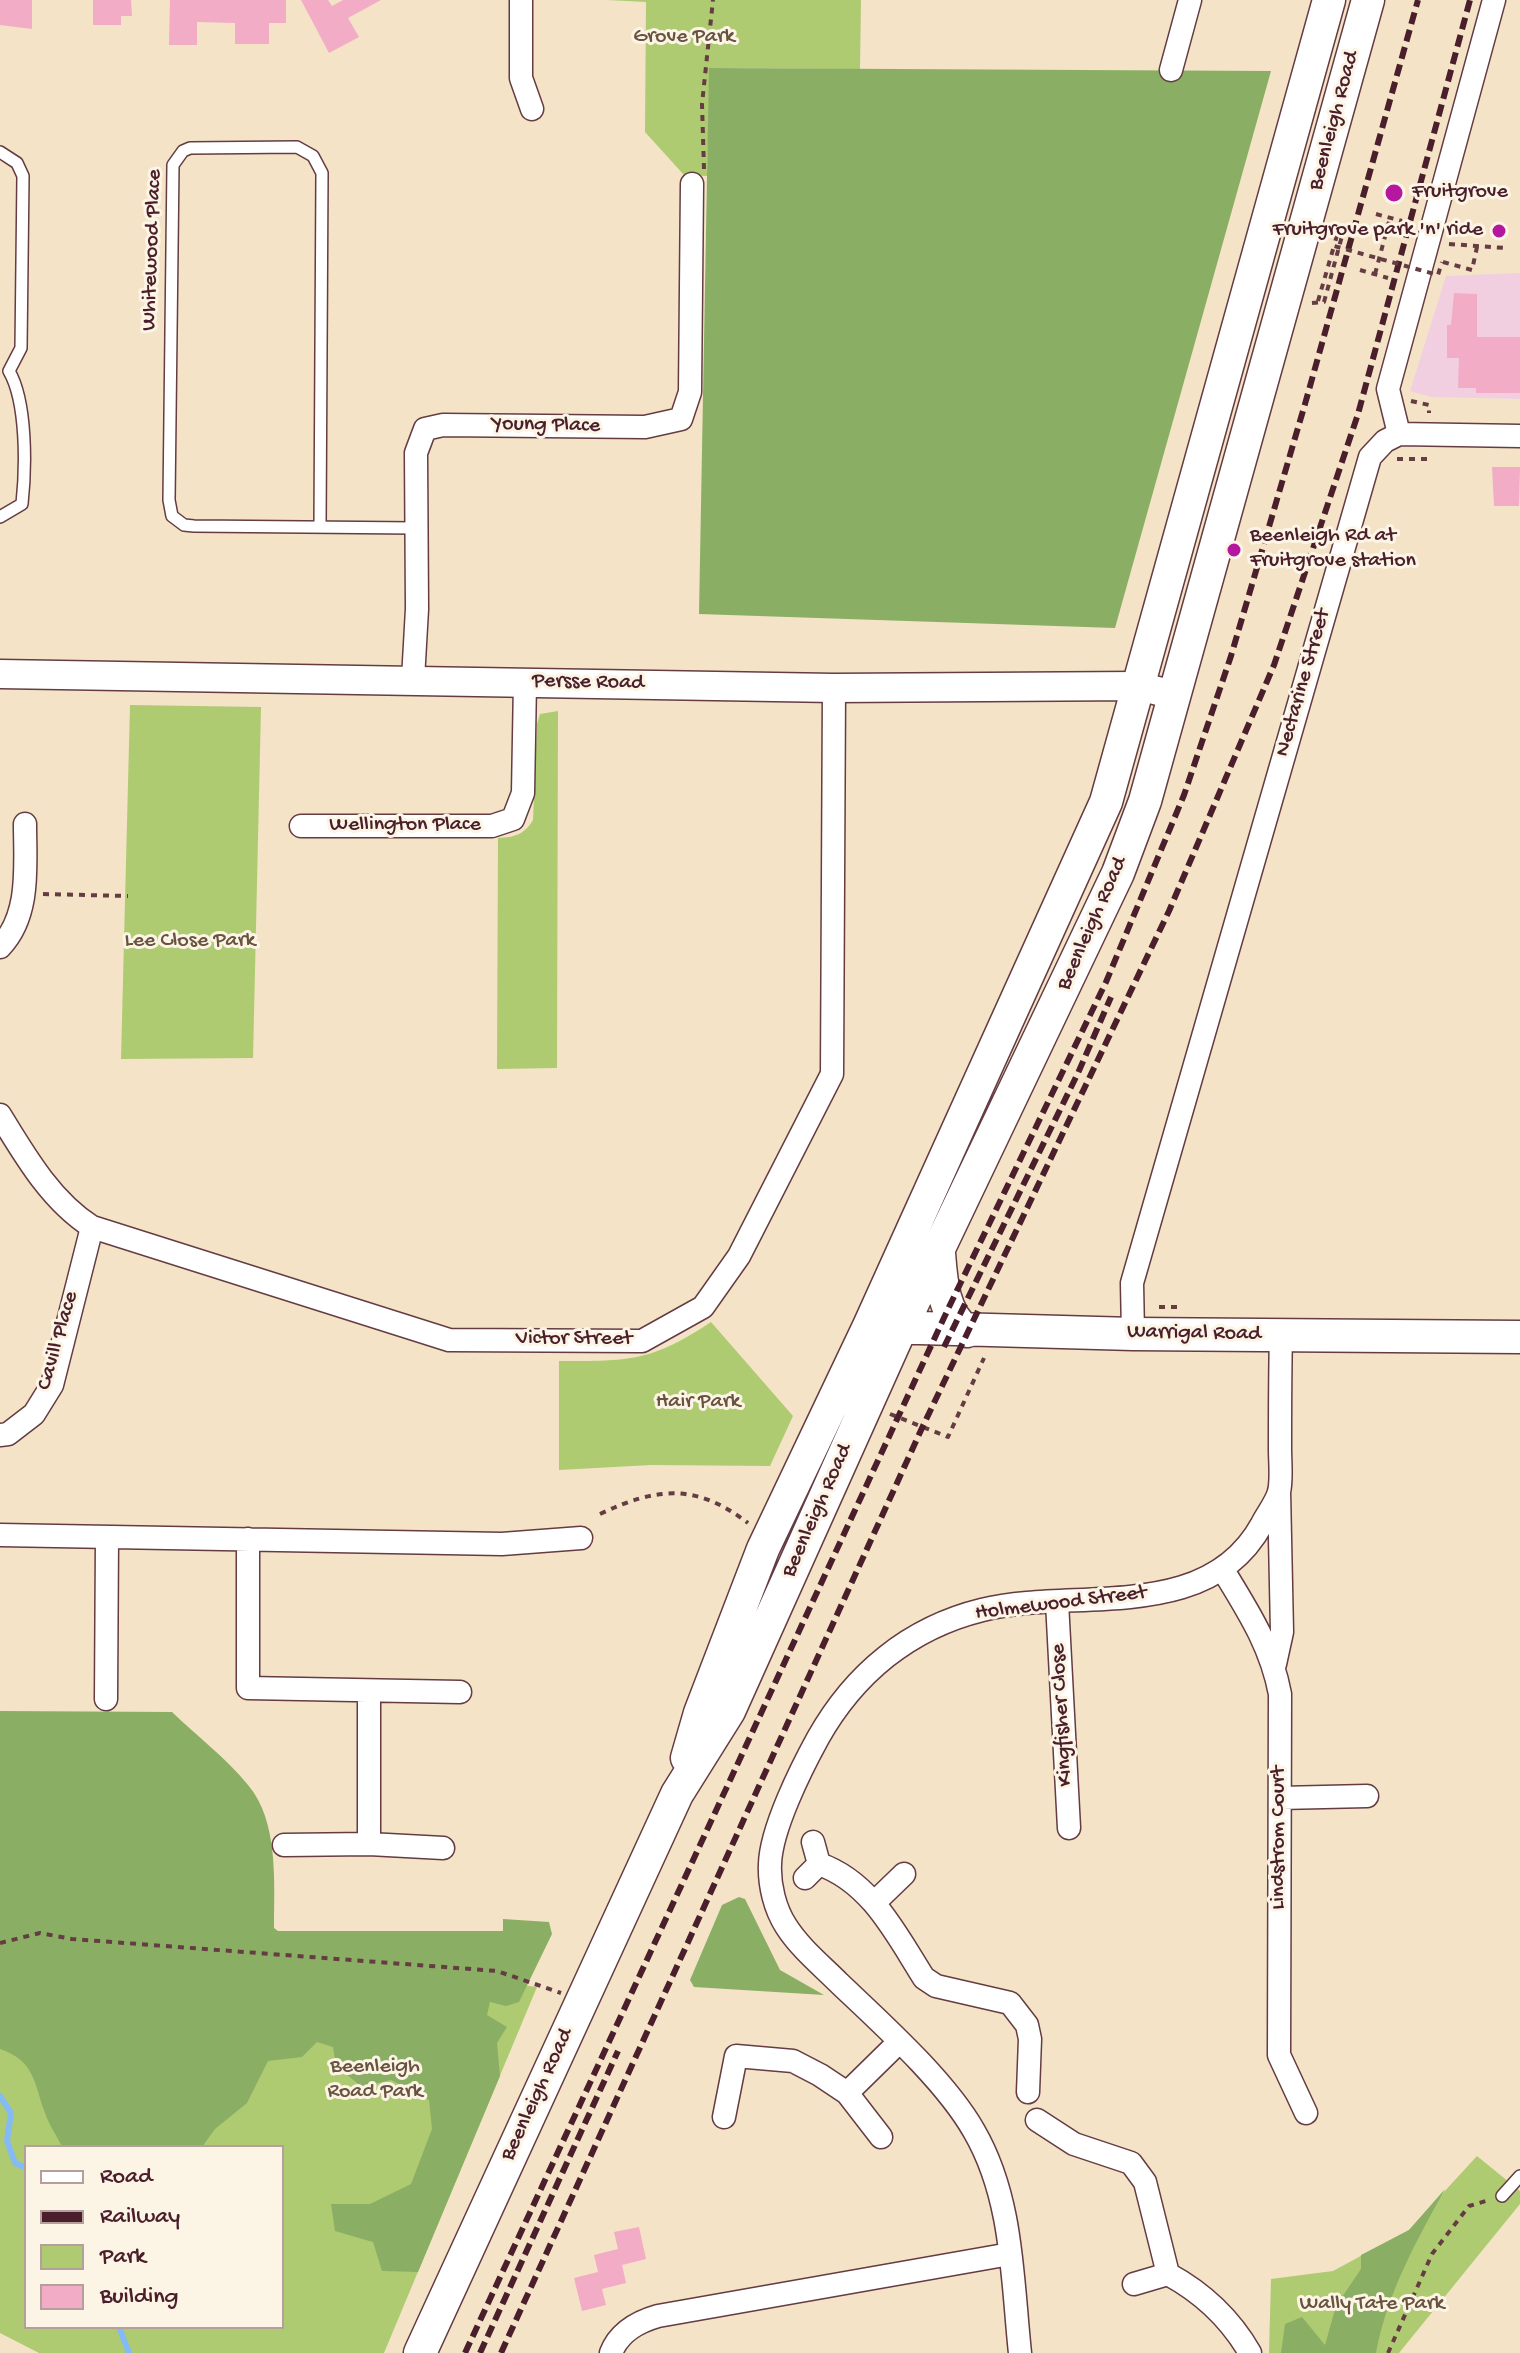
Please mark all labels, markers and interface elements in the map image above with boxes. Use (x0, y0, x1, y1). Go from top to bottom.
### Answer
park label: Grove Park (633, 25, 735, 51)
street label: Beenleigh Road (1304, 49, 1366, 193)
street label: Whitewood Place (137, 169, 169, 331)
place label: Fruitgrove (1412, 180, 1508, 206)
marker: Fruitgrove (1383, 182, 1405, 204)
place label: Fruitgrove park 'n' ride (1272, 218, 1483, 244)
marker: Fruitgrove park 'n' ride (1490, 222, 1508, 240)
street label: Young Place (492, 412, 600, 440)
place label: Beenleigh Rd at Fruitgrove station (1250, 524, 1416, 576)
marker: Beenleigh Rd at Fruitgrove station (1225, 541, 1243, 559)
street label: Nectarine Street (1270, 606, 1338, 760)
street label: Persse Road (532, 669, 644, 697)
street label: Wellington Place (329, 813, 481, 839)
street label: Beenleigh Road (1052, 853, 1134, 995)
park label: Lee Close Park (125, 929, 255, 955)
street label: Cavill Place (32, 1289, 86, 1393)
street label: Warrigal Road (1127, 1320, 1261, 1348)
street label: Victor Street (516, 1327, 632, 1353)
park label: Hair Park (656, 1390, 740, 1416)
street label: Beenleigh Road (777, 1440, 859, 1582)
street label: Holmewood Street (974, 1580, 1148, 1628)
street label: Kingfisher Close (1046, 1643, 1080, 1787)
street label: Lindstrom Court (1267, 1766, 1293, 1910)
street label: Beenleigh Road (496, 2025, 580, 2165)
park label: Beenleigh Road Park (327, 2055, 423, 2106)
legend (24, 2145, 284, 2329)
text: Road (100, 2163, 152, 2192)
text: Railway (100, 2203, 180, 2232)
text: Park (100, 2243, 146, 2272)
text: Building (100, 2283, 178, 2312)
park label: Wally Tate Park (1300, 2292, 1444, 2318)

